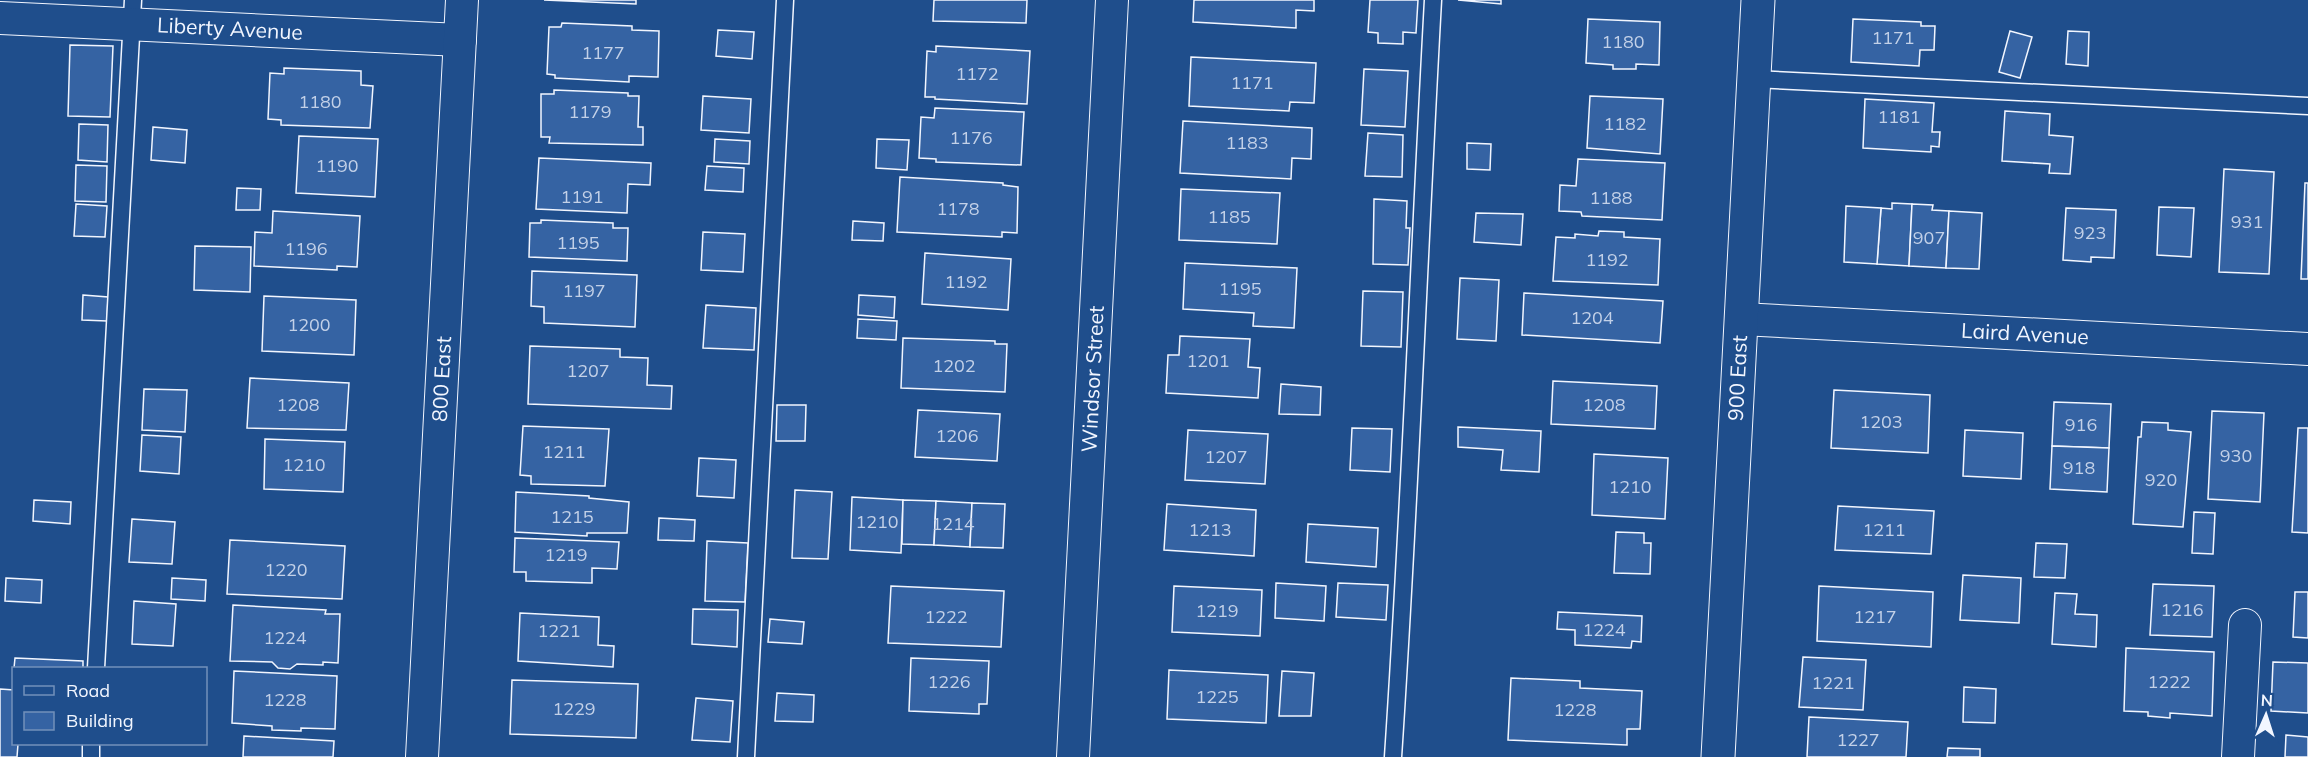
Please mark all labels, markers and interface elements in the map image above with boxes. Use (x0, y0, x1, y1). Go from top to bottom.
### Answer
street label: Liberty Avenue (157, 11, 304, 45)
house number: 1171 (1871, 26, 1915, 49)
house number: 1180 (1601, 30, 1645, 53)
house number: 1177 (581, 41, 625, 64)
house number: 1172 (955, 62, 999, 85)
house number: 1171 (1230, 71, 1274, 94)
house number: 1180 (298, 90, 342, 113)
house number: 1179 (568, 100, 612, 123)
house number: 1181 (1877, 105, 1921, 128)
house number: 1182 (1603, 112, 1647, 135)
house number: 1176 (949, 126, 993, 149)
house number: 1183 (1225, 131, 1269, 154)
house number: 1190 (315, 154, 359, 177)
house number: 1191 (560, 185, 604, 208)
house number: 1188 (1589, 186, 1633, 209)
house number: 1178 (936, 197, 980, 220)
house number: 1185 (1207, 205, 1251, 228)
house number: 931 (2231, 210, 2263, 233)
house number: 923 (2074, 221, 2106, 244)
house number: 907 (1913, 226, 1945, 249)
house number: 1195 (556, 231, 600, 254)
house number: 1196 (284, 237, 328, 260)
house number: 1192 (1585, 248, 1629, 271)
house number: 1192 (944, 270, 988, 293)
house number: 1195 (1218, 277, 1262, 300)
house number: 1197 (562, 279, 606, 302)
street label: Windsor Street (1075, 305, 1109, 453)
house number: 1204 (1570, 306, 1614, 329)
house number: 1200 (287, 313, 331, 336)
street label: Laird Avenue (1961, 317, 2090, 349)
street label: 900 East (1722, 334, 1752, 421)
street label: 800 East (426, 335, 456, 422)
house number: 1201 (1186, 349, 1230, 372)
house number: 1202 (932, 354, 976, 377)
house number: 1207 (566, 359, 610, 382)
house number: 1208 (276, 393, 320, 416)
house number: 1208 (1582, 393, 1626, 416)
house number: 1203 (1859, 410, 1903, 433)
house number: 916 (2065, 413, 2097, 436)
house number: 1206 (935, 424, 979, 447)
house number: 1211 (542, 440, 586, 463)
house number: 930 (2220, 444, 2252, 467)
house number: 1207 (1204, 445, 1248, 468)
house number: 1210 (282, 453, 326, 476)
house number: 918 (2063, 456, 2095, 479)
house number: 920 (2145, 468, 2177, 491)
house number: 1210 (1608, 475, 1652, 498)
house number: 1215 (550, 505, 594, 528)
house number: 1210 (855, 510, 899, 533)
house number: 1214 (931, 512, 975, 535)
house number: 1213 (1188, 518, 1232, 541)
house number: 1211 (1862, 518, 1906, 541)
house number: 1219 (544, 543, 588, 566)
house number: 1220 (264, 558, 308, 581)
house number: 1216 (2160, 598, 2204, 621)
house number: 1219 (1195, 599, 1239, 622)
house number: 1222 (924, 605, 968, 628)
house number: 1217 (1853, 605, 1897, 628)
house number: 1224 (1582, 618, 1626, 641)
house number: 1221 (537, 619, 581, 642)
house number: 1224 (263, 626, 307, 649)
legend (12, 667, 207, 745)
house number: 1226 (927, 670, 971, 693)
house number: 1222 (2147, 670, 2191, 693)
house number: 1221 (1811, 671, 1855, 694)
text: Road (66, 679, 110, 702)
house number: 1225 (1195, 685, 1239, 708)
north arrow (2236, 685, 2296, 745)
house number: 1228 (263, 688, 307, 711)
text: N (2260, 690, 2273, 710)
house number: 1229 (552, 697, 596, 720)
house number: 1228 (1553, 698, 1597, 721)
text: Building (66, 709, 134, 732)
house number: 1227 (1836, 728, 1880, 751)

